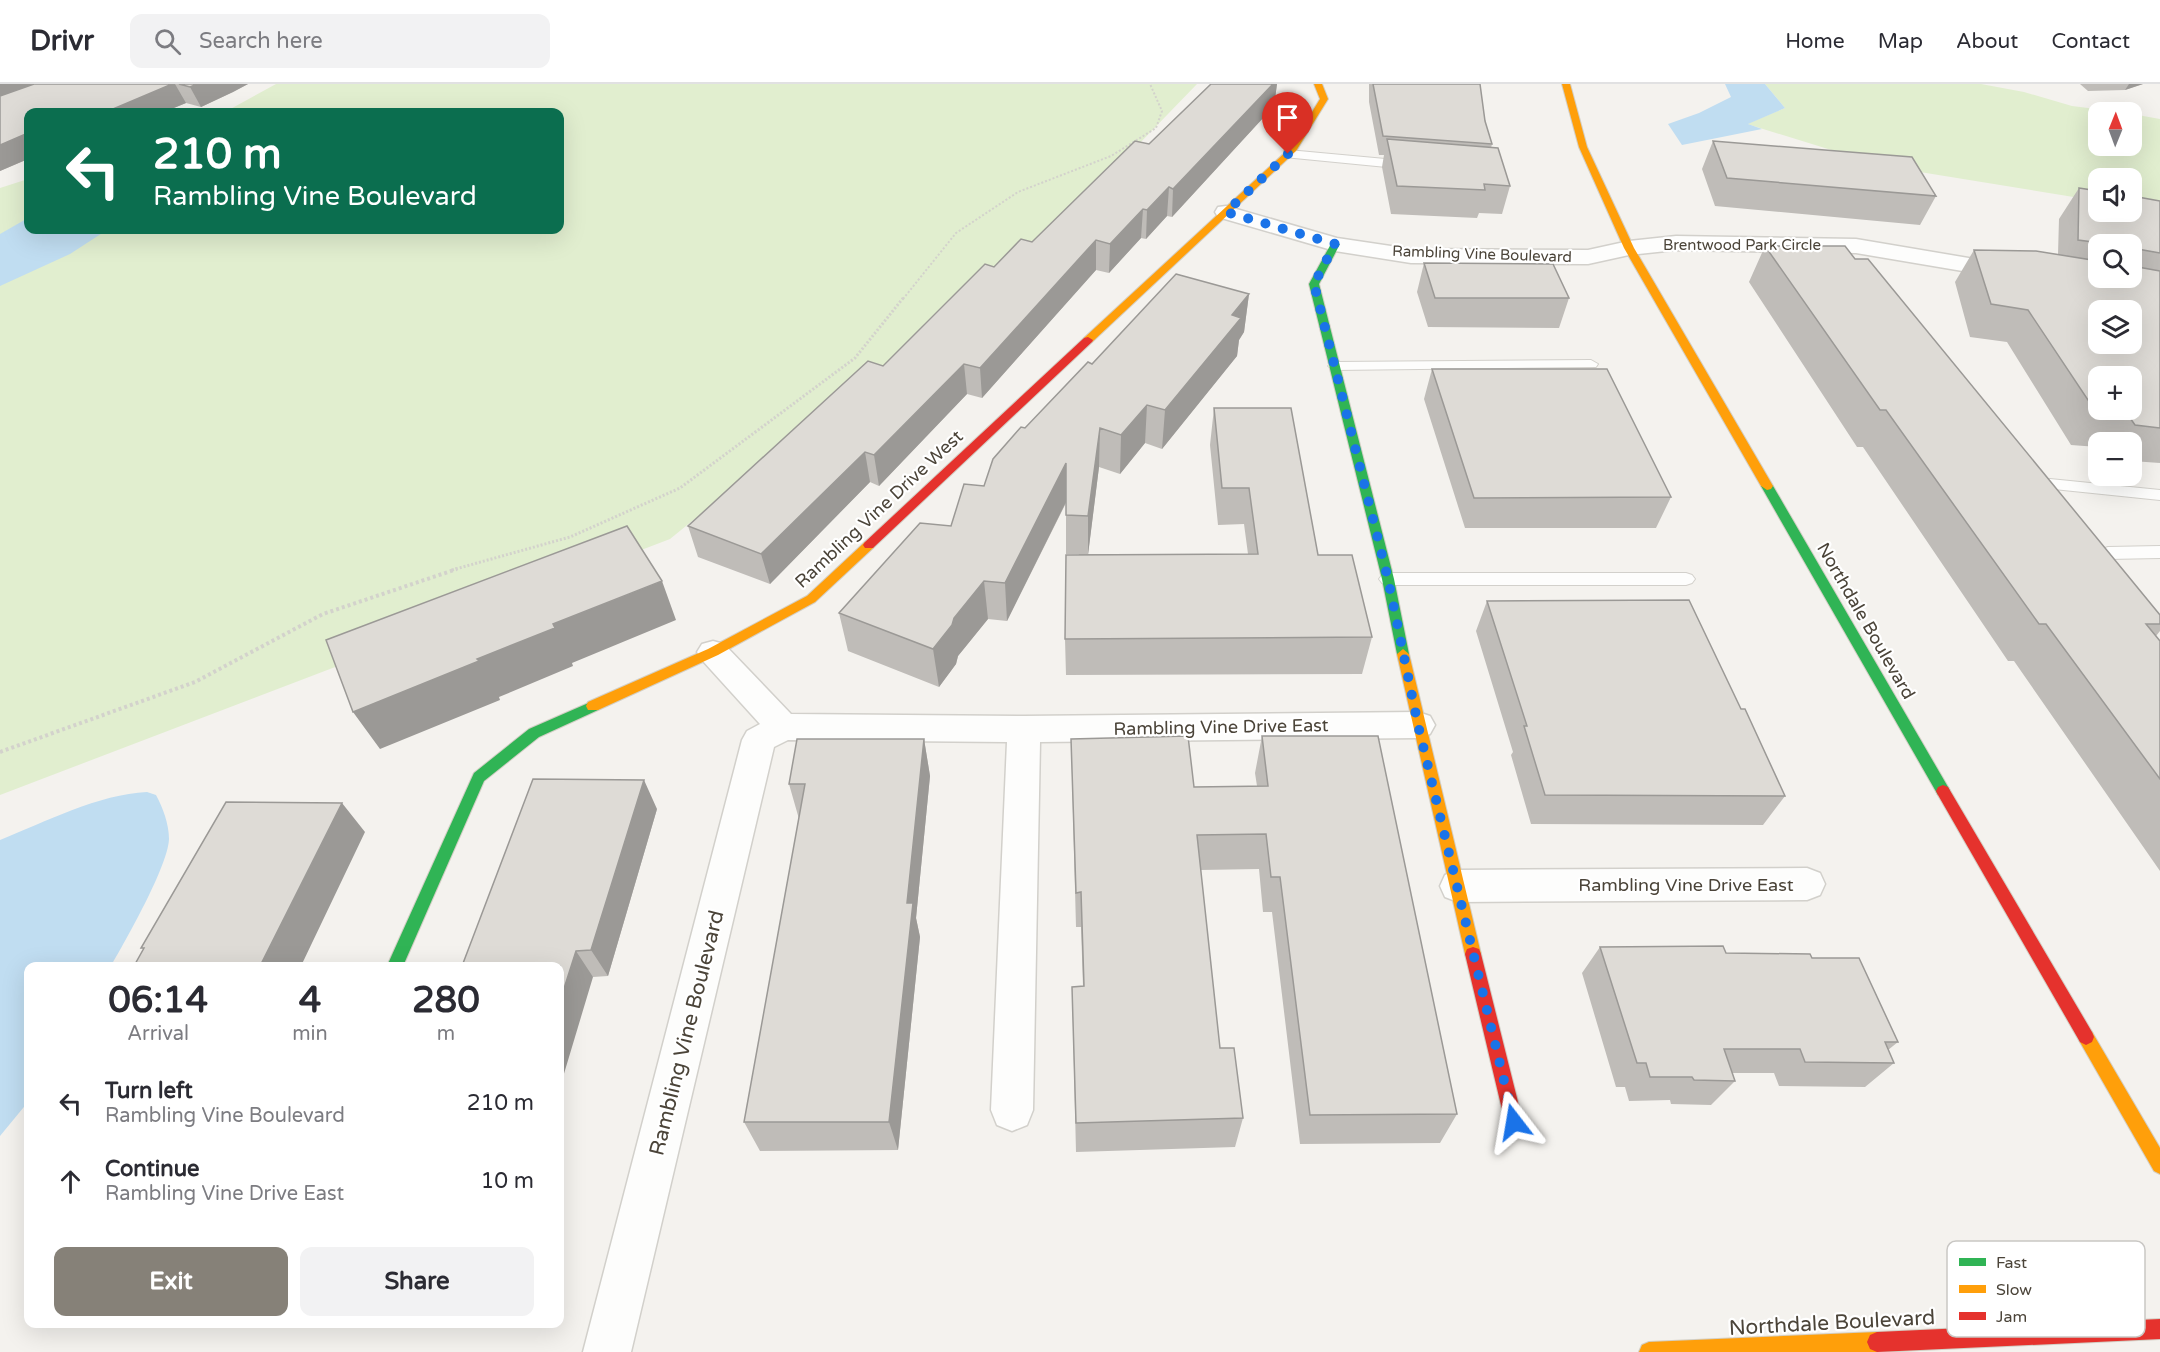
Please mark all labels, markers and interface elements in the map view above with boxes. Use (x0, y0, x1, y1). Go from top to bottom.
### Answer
search box (130, 14, 550, 68)
text: Drivr (30, 24, 94, 58)
icon: search (151, 25, 184, 58)
text: Search here (199, 28, 323, 54)
text: Home (1785, 29, 1845, 54)
text: Map (1878, 29, 1923, 54)
text: About (1956, 29, 2018, 54)
text: Contact (2051, 29, 2130, 54)
pin (1262, 92, 1313, 154)
icon: arrive (1271, 101, 1304, 134)
north arrow (2088, 102, 2142, 156)
map controls (2088, 102, 2142, 486)
text: 210 m (153, 129, 282, 180)
icon: left (54, 132, 132, 210)
button: sound (2088, 168, 2142, 222)
text: Rambling Vine Boulevard (153, 180, 477, 213)
button: search (2088, 234, 2142, 288)
street label: Brentwood Park Circle (1663, 236, 1821, 254)
street label: Rambling Vine Boulevard (1392, 242, 1572, 266)
button: layers (2088, 300, 2142, 354)
button: + (2088, 366, 2142, 420)
street label: Rambling Vine Drive West (791, 425, 968, 593)
button: − (2088, 432, 2142, 486)
street label: Northdale Boulevard (1812, 539, 1920, 703)
street label: Rambling Vine Drive East (1113, 714, 1329, 740)
street label: Rambling Vine Drive East (1578, 874, 1794, 896)
street label: Rambling Vine Boulevard (644, 908, 730, 1158)
text: 06:14 (108, 979, 208, 1022)
text: 4 (299, 979, 321, 1022)
text: 280 (412, 979, 480, 1022)
text: Arrival (127, 1022, 189, 1046)
text: min (292, 1022, 328, 1046)
text: m (437, 1022, 455, 1046)
text: Turn left (105, 1078, 193, 1104)
icon: left (54, 1087, 87, 1120)
text: 210 m (467, 1090, 534, 1116)
position arrow (1482, 1090, 1546, 1154)
text: Rambling Vine Boulevard (105, 1104, 345, 1128)
text: Continue (105, 1156, 200, 1182)
icon: ahead (54, 1165, 87, 1198)
text: 10 m (480, 1168, 534, 1194)
text: Rambling Vine Drive East (105, 1182, 344, 1206)
legend (1947, 1241, 2145, 1337)
button: Exit (54, 1247, 288, 1316)
button: Share (300, 1247, 534, 1316)
text: Fast (1996, 1253, 2027, 1273)
text: Slow (1996, 1280, 2032, 1300)
street label: Northdale Boulevard (1728, 1305, 1936, 1341)
text: Jam (1996, 1307, 2027, 1327)

